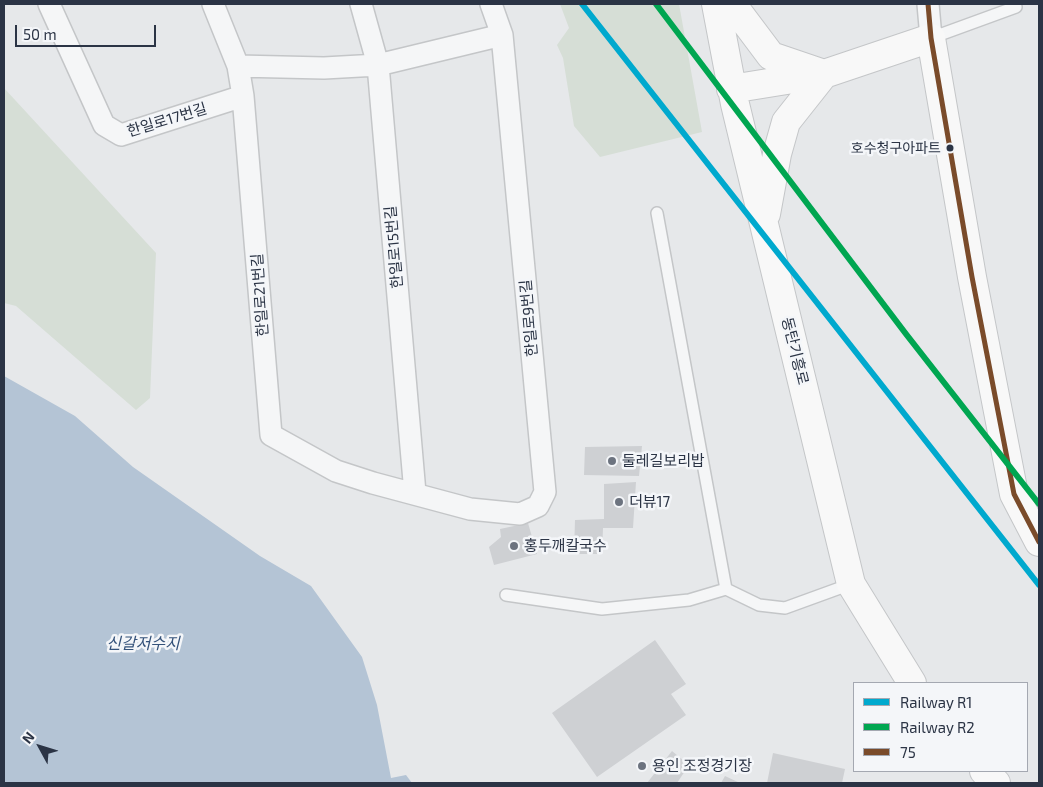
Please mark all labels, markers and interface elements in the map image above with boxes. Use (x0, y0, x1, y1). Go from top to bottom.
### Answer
scale bar (18, 15, 159, 47)
text: 50 m (23, 25, 57, 43)
street label: 한일로17번길 (125, 99, 209, 141)
place label: 호수청구아파트 (851, 140, 941, 156)
marker: 호수청구아파트 (945, 143, 955, 153)
street label: 한일로15번길 (381, 205, 407, 289)
street label: 한일로21번길 (248, 253, 272, 337)
street label: 한일로9번길 (517, 279, 541, 357)
street label: 동탄기흥로 (778, 315, 812, 387)
place label: 둘레길보리밥 (622, 452, 705, 470)
marker: 둘레길보리밥 (606, 455, 618, 467)
place label: 더뷰17 (629, 493, 670, 511)
marker: 더뷰17 (613, 496, 625, 508)
place label: 홍두깨칼국수 (524, 537, 607, 555)
marker: 홍두깨칼국수 (508, 540, 520, 552)
water label: 신갈저수지 (106, 634, 180, 654)
legend (853, 682, 1028, 772)
text: Railway R1 (900, 693, 972, 711)
text: Railway R2 (900, 718, 975, 736)
north arrow (15, 722, 65, 772)
text: N (18, 728, 38, 747)
text: 75 (900, 743, 916, 761)
place label: 용인 조정경기장 (652, 757, 752, 775)
marker: 용인 조정경기장 (636, 760, 648, 772)

